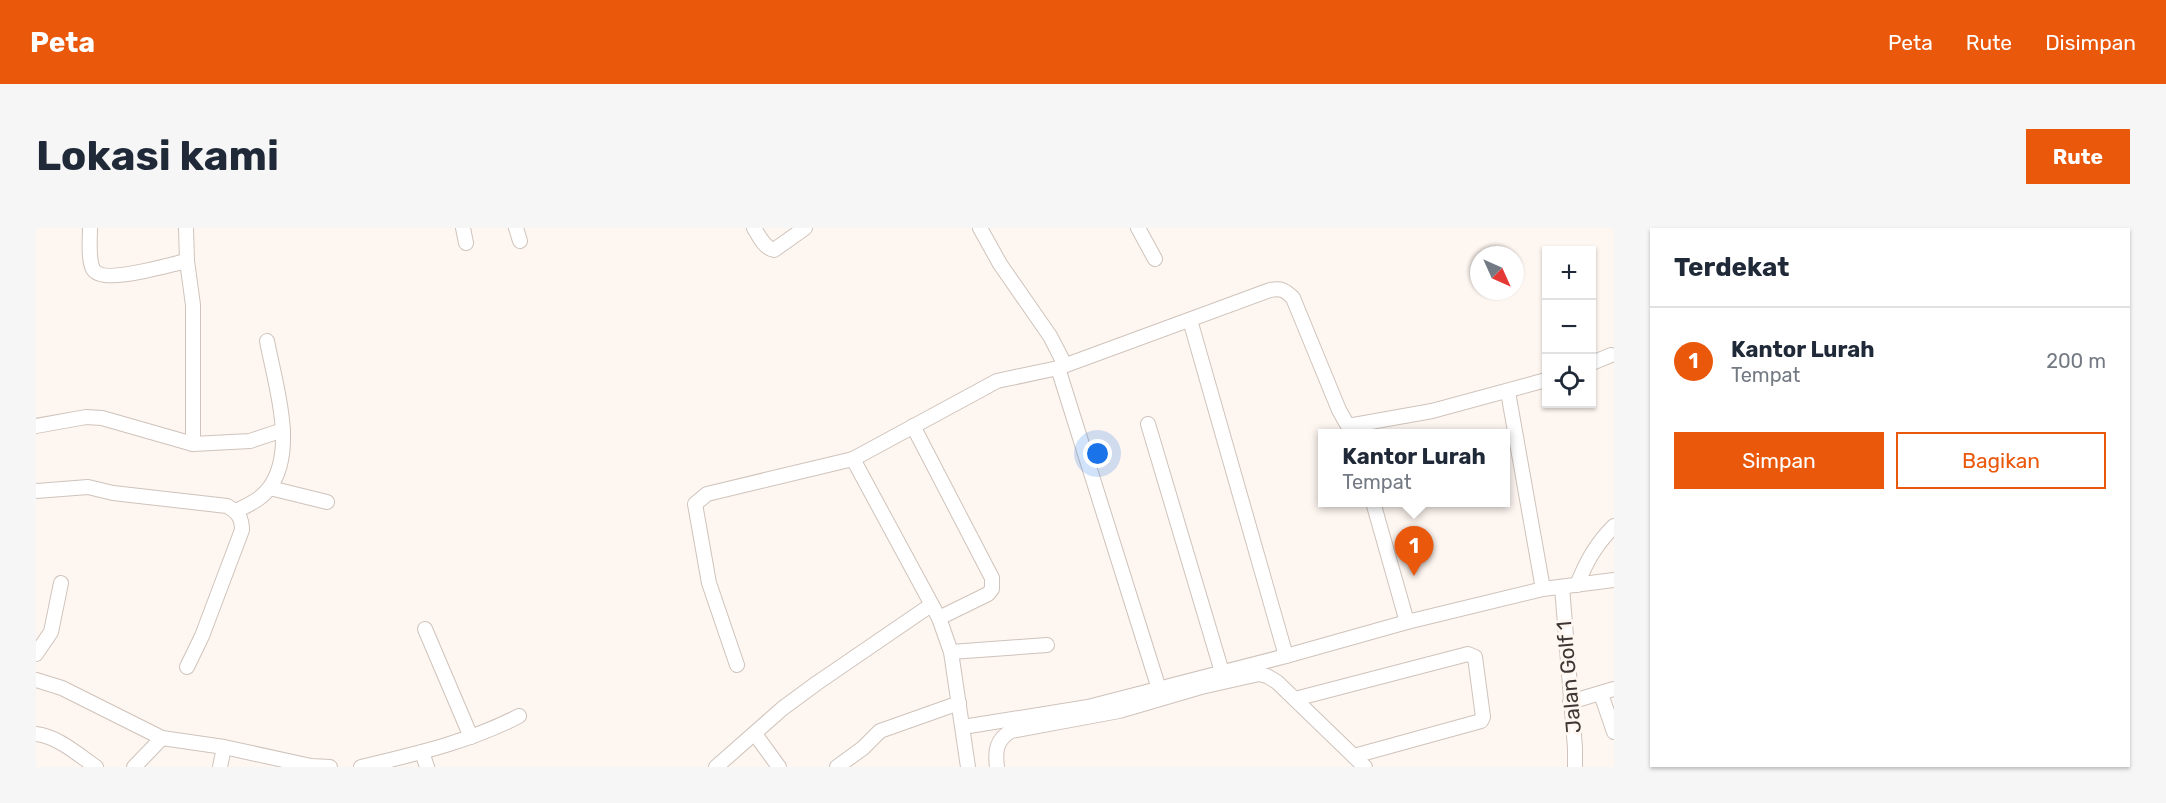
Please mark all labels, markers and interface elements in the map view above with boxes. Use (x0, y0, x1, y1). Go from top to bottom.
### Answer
text: Peta (30, 26, 95, 59)
text: Peta (1888, 30, 1933, 55)
text: Rute (1966, 30, 2012, 55)
text: Disimpan (2045, 30, 2136, 55)
button: Rute (2026, 129, 2130, 184)
text: Lokasi kami (36, 131, 279, 181)
north arrow (1470, 246, 1524, 300)
map controls (1542, 246, 1596, 408)
button: + (1542, 246, 1596, 300)
text: Terdekat (1674, 252, 1789, 283)
button: − (1542, 300, 1596, 354)
text: Kantor Lurah (1731, 336, 1875, 363)
text: 1 (1689, 349, 1698, 373)
text: 200 m (2046, 349, 2106, 373)
button: locate (1542, 354, 1596, 408)
text: Tempat (1731, 363, 1800, 387)
popup (1318, 429, 1510, 507)
button: Simpan (1674, 432, 1884, 489)
button: Bagikan (1896, 432, 2106, 489)
your location (1083, 439, 1112, 468)
text: Kantor Lurah (1342, 443, 1486, 470)
text: Tempat (1342, 470, 1412, 494)
pin: 1 (1394, 526, 1434, 576)
street label: Jalan Golf 1 (1551, 620, 1586, 734)

